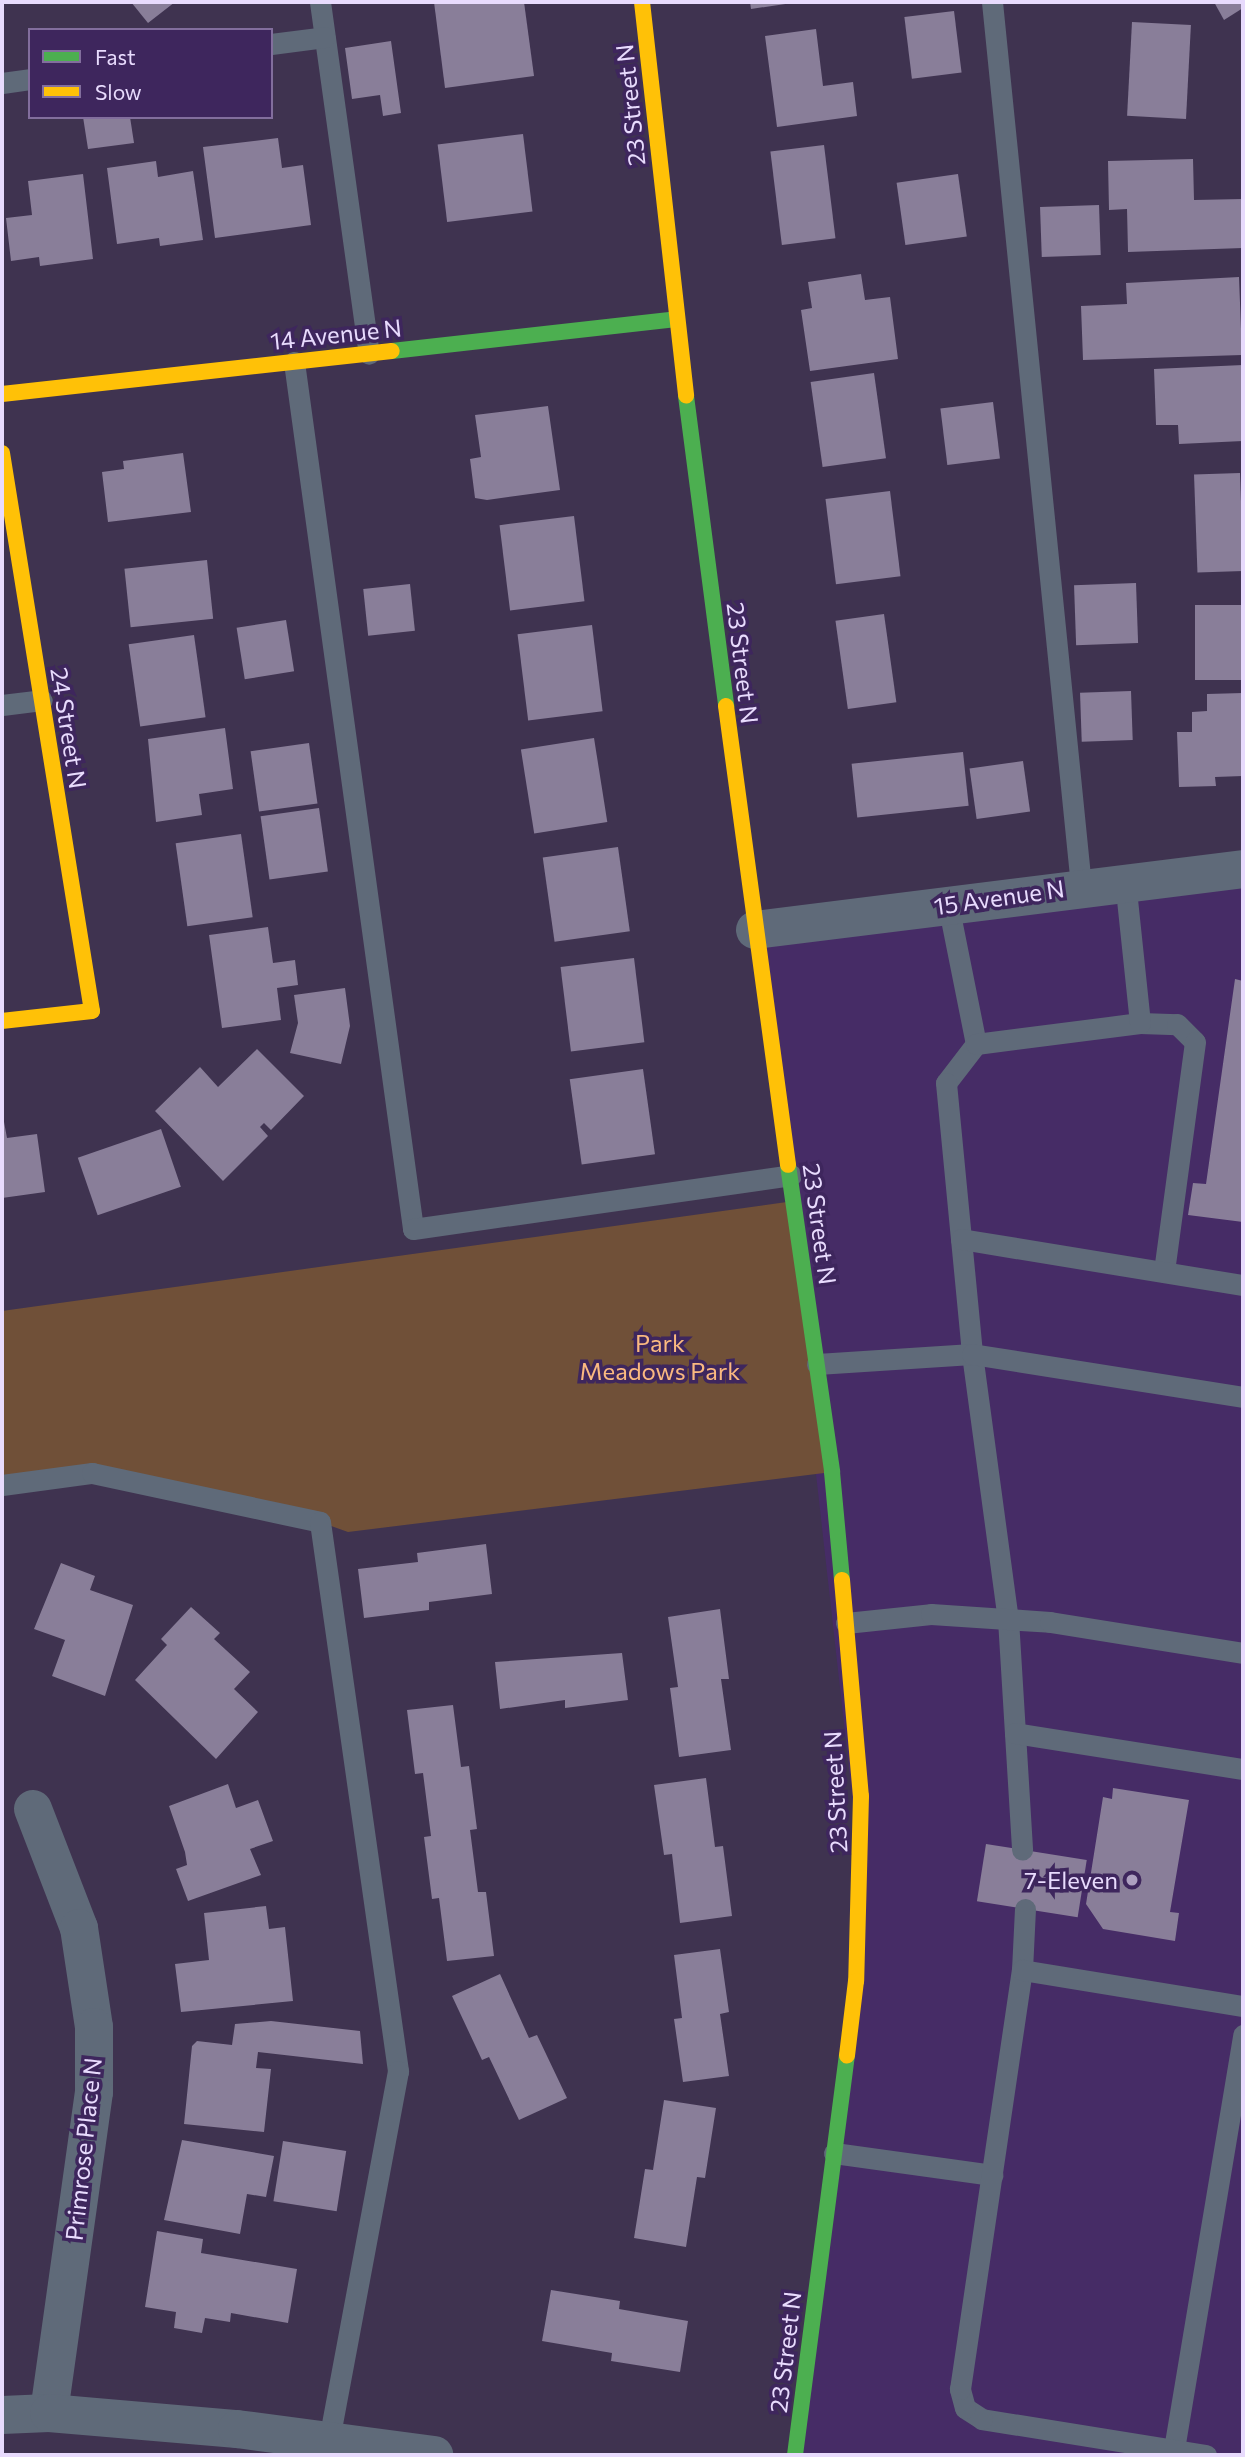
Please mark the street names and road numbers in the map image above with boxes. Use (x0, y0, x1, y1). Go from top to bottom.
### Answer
street label: 23 Street N (609, 43, 651, 167)
street label: 14 Avenue N (269, 313, 403, 355)
street label: 23 Street N (721, 601, 765, 725)
street label: 24 Street N (45, 665, 93, 791)
street label: 15 Avenue N (932, 874, 1066, 920)
street label: 23 Street N (797, 1162, 843, 1286)
street label: 23 Street N (817, 1730, 853, 1854)
street label: Primrose Place N (59, 2056, 107, 2242)
street label: 23 Street N (763, 2290, 807, 2414)

